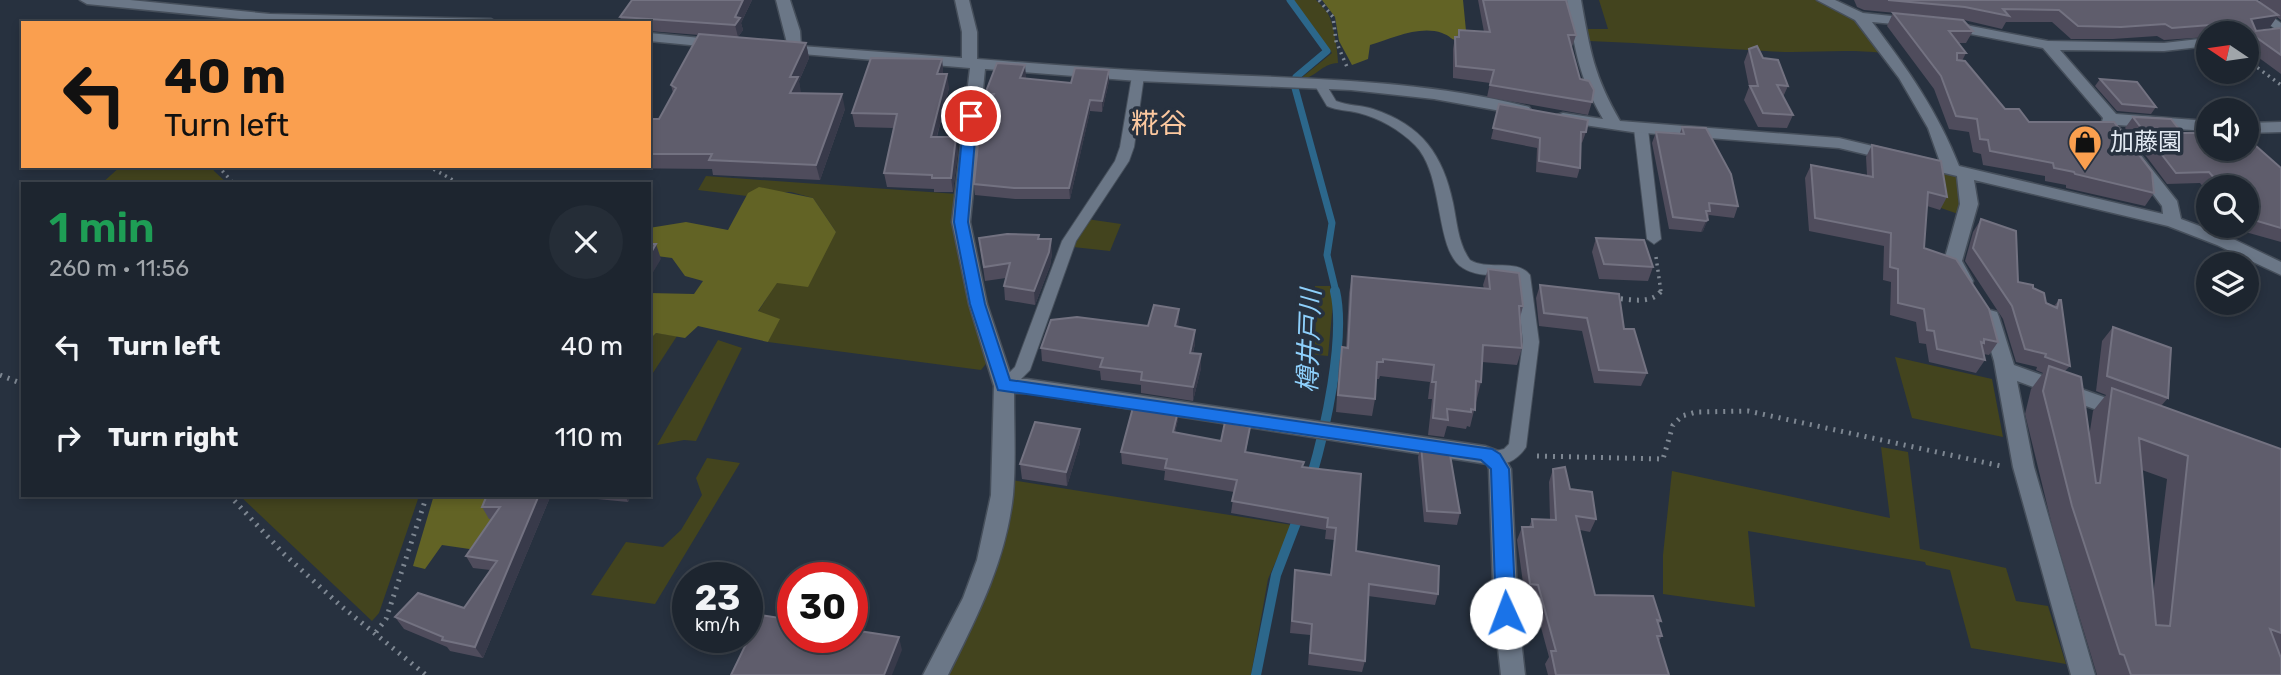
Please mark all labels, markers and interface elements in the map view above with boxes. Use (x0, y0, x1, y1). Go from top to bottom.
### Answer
north arrow (2196, 21, 2259, 84)
map controls (2196, 21, 2259, 315)
text: 40 m (164, 47, 286, 105)
icon: left (49, 49, 140, 140)
pin (941, 86, 1001, 146)
icon: arrive (952, 97, 990, 135)
button: sound (2196, 98, 2259, 161)
text: Turn left (164, 106, 289, 144)
district label: 糀谷 (1131, 107, 1187, 140)
shop icon: 加藤園 (2066, 123, 2104, 172)
place label: 加藤園 (2110, 128, 2182, 156)
button: search (2196, 175, 2259, 238)
text: 1 min (49, 203, 155, 253)
button: close (549, 205, 623, 279)
button: layers (2196, 252, 2259, 315)
text: 260 m · 11:56 (49, 254, 189, 282)
water label: 樽井戸川 (1292, 286, 1327, 394)
icon: left (49, 328, 87, 366)
text: Turn left (108, 331, 220, 362)
text: 40 m (561, 331, 623, 362)
icon: right (49, 419, 87, 457)
text: Turn right (108, 422, 238, 453)
text: 110 m (555, 422, 623, 453)
speed limit sign: 30 (777, 562, 868, 653)
position arrow (1469, 576, 1543, 650)
text: 23 (695, 577, 740, 619)
text: km/h (695, 614, 740, 636)

